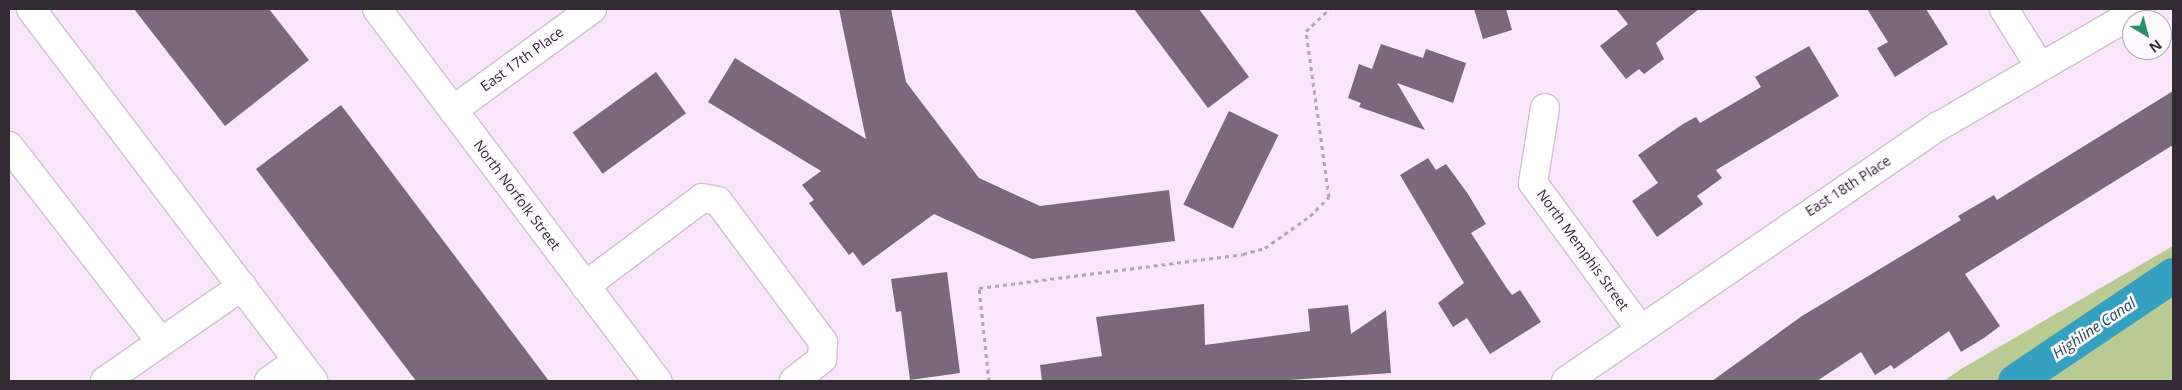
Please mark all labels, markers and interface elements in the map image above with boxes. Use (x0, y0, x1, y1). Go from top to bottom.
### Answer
north arrow (2122, 10, 2172, 60)
street label: East 17th Place (477, 23, 567, 95)
text: N (2145, 36, 2166, 58)
street label: North Norfolk Street (470, 137, 564, 253)
street label: East 18th Place (1802, 152, 1894, 220)
street label: North Memphis Street (1533, 186, 1633, 314)
water label: Highline Canal (2049, 294, 2139, 362)

